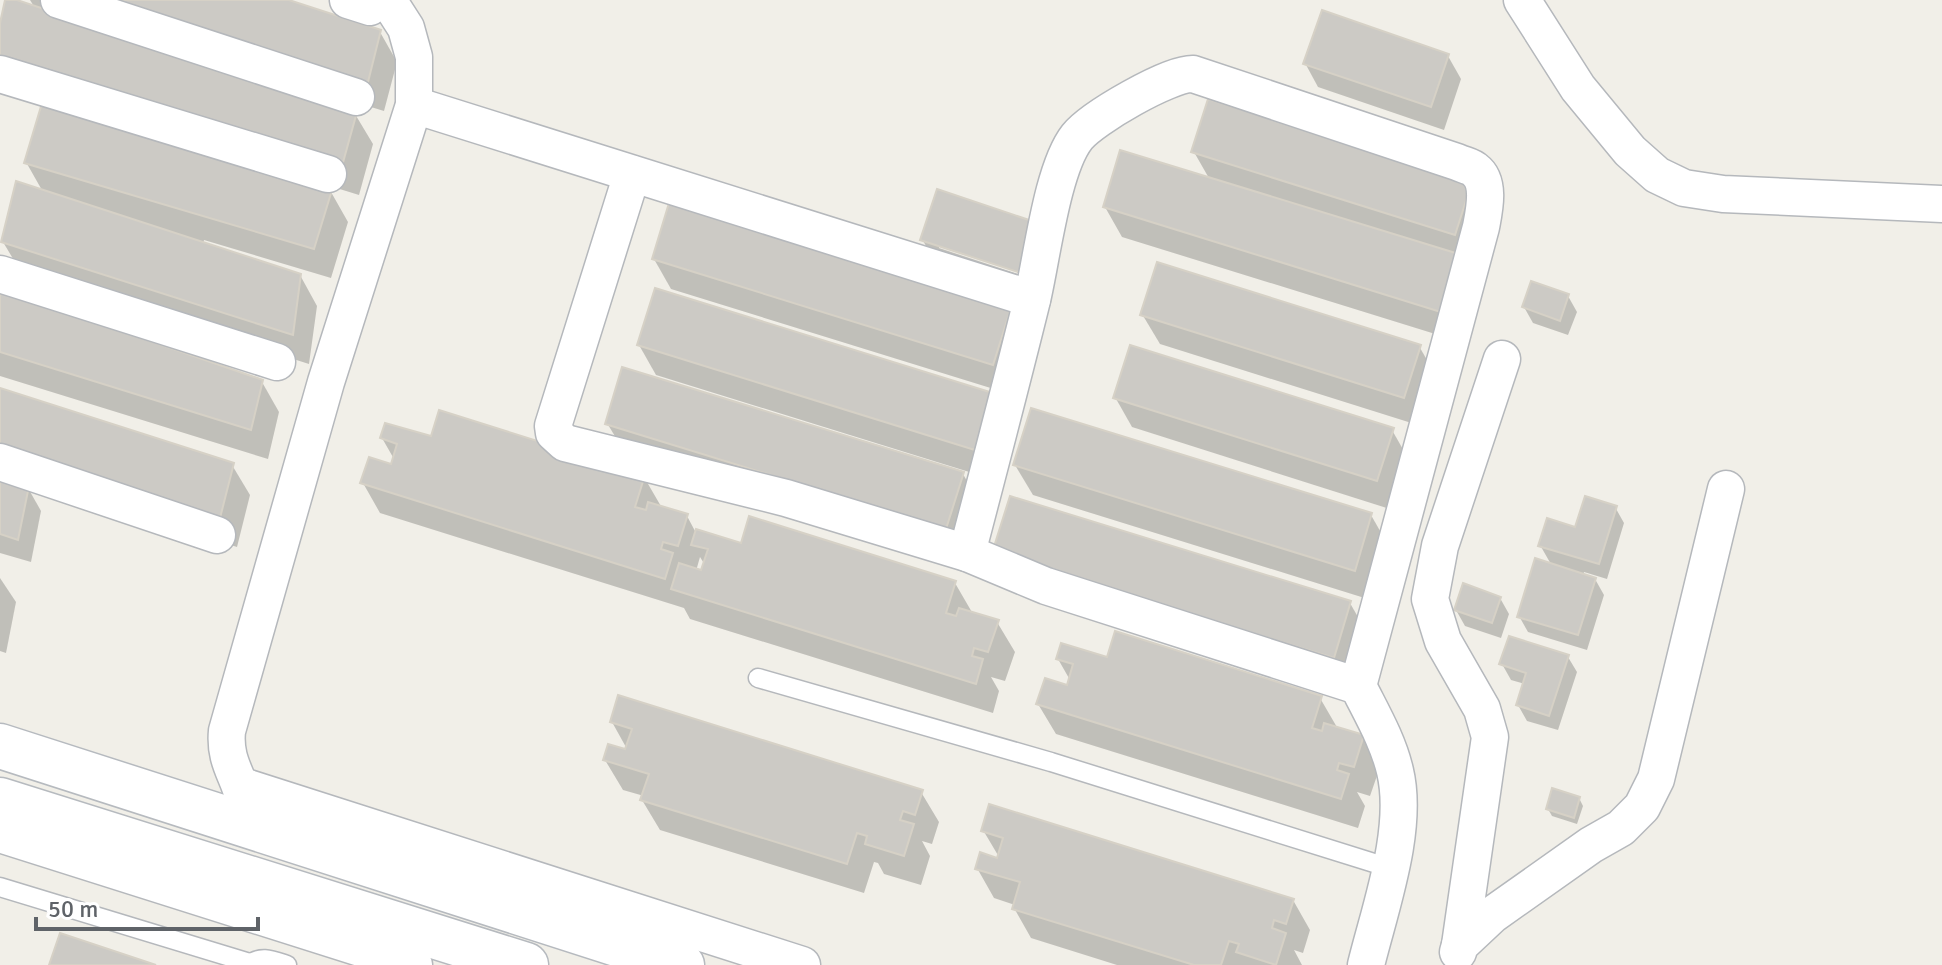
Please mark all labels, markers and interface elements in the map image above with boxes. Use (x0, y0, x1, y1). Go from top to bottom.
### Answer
scale bar (36, 881, 258, 931)
text: 50 m (48, 894, 98, 924)

